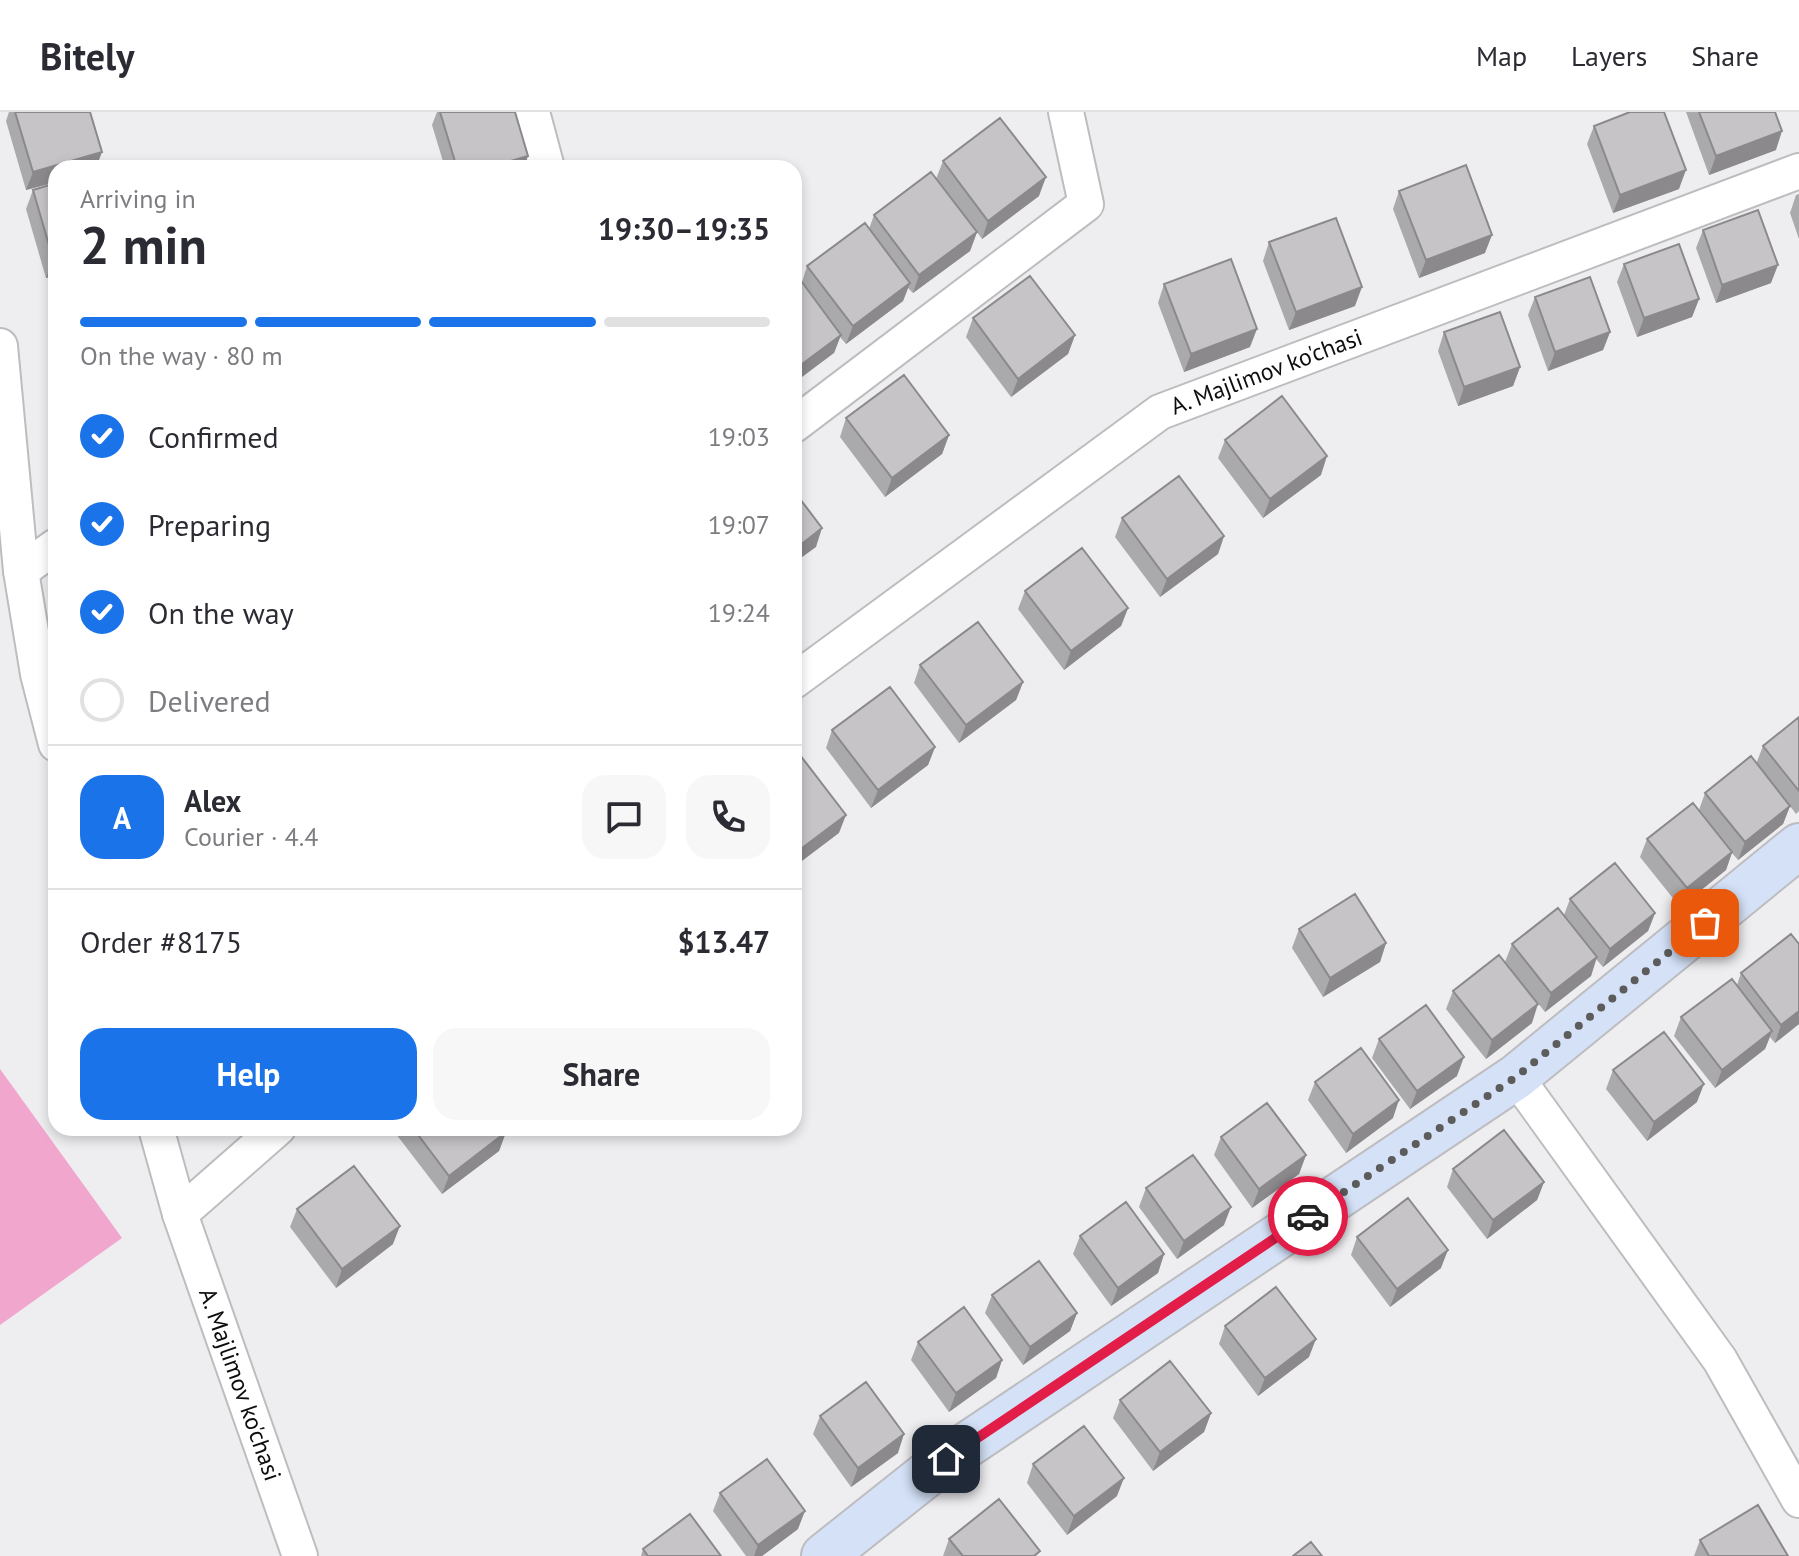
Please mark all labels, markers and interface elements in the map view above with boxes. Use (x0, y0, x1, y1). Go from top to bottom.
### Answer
text: Bitely (40, 31, 134, 80)
text: Map (1476, 37, 1527, 74)
text: Layers (1571, 37, 1647, 74)
text: Share (1691, 37, 1759, 74)
text: Arriving in (80, 182, 196, 215)
text: 19:30–19:35 (598, 209, 770, 248)
text: 2 min (80, 211, 207, 278)
street label: A. Majlimov ko'chasi (1166, 321, 1366, 422)
text: On the way · 80 m (80, 339, 283, 372)
icon: check (80, 414, 124, 458)
text: Confirmed (148, 417, 279, 456)
text: 19:03 (708, 420, 770, 453)
icon: check (80, 502, 124, 546)
text: Preparing (148, 505, 271, 544)
text: 19:07 (708, 508, 770, 541)
icon: check (80, 590, 124, 634)
text: On the way (148, 593, 294, 632)
text: 19:24 (708, 596, 770, 629)
text: Delivered (148, 681, 271, 720)
button: chat (582, 775, 666, 859)
button: phone (686, 775, 770, 859)
text: Alex (184, 781, 241, 820)
text: A (113, 798, 131, 837)
text: Courier · 4.4 (184, 820, 318, 853)
pin (1671, 889, 1739, 957)
icon: bag (1683, 901, 1727, 945)
text: Order #8175 (80, 922, 242, 961)
text: $13.47 (678, 922, 770, 961)
button: Help (80, 1028, 417, 1120)
button: Share (433, 1028, 770, 1120)
courier (1268, 1176, 1348, 1256)
icon: car (1286, 1194, 1330, 1238)
street label: A. Majlimov ko'chasi (192, 1284, 288, 1485)
pin (912, 1425, 980, 1493)
icon: home (924, 1437, 968, 1481)

